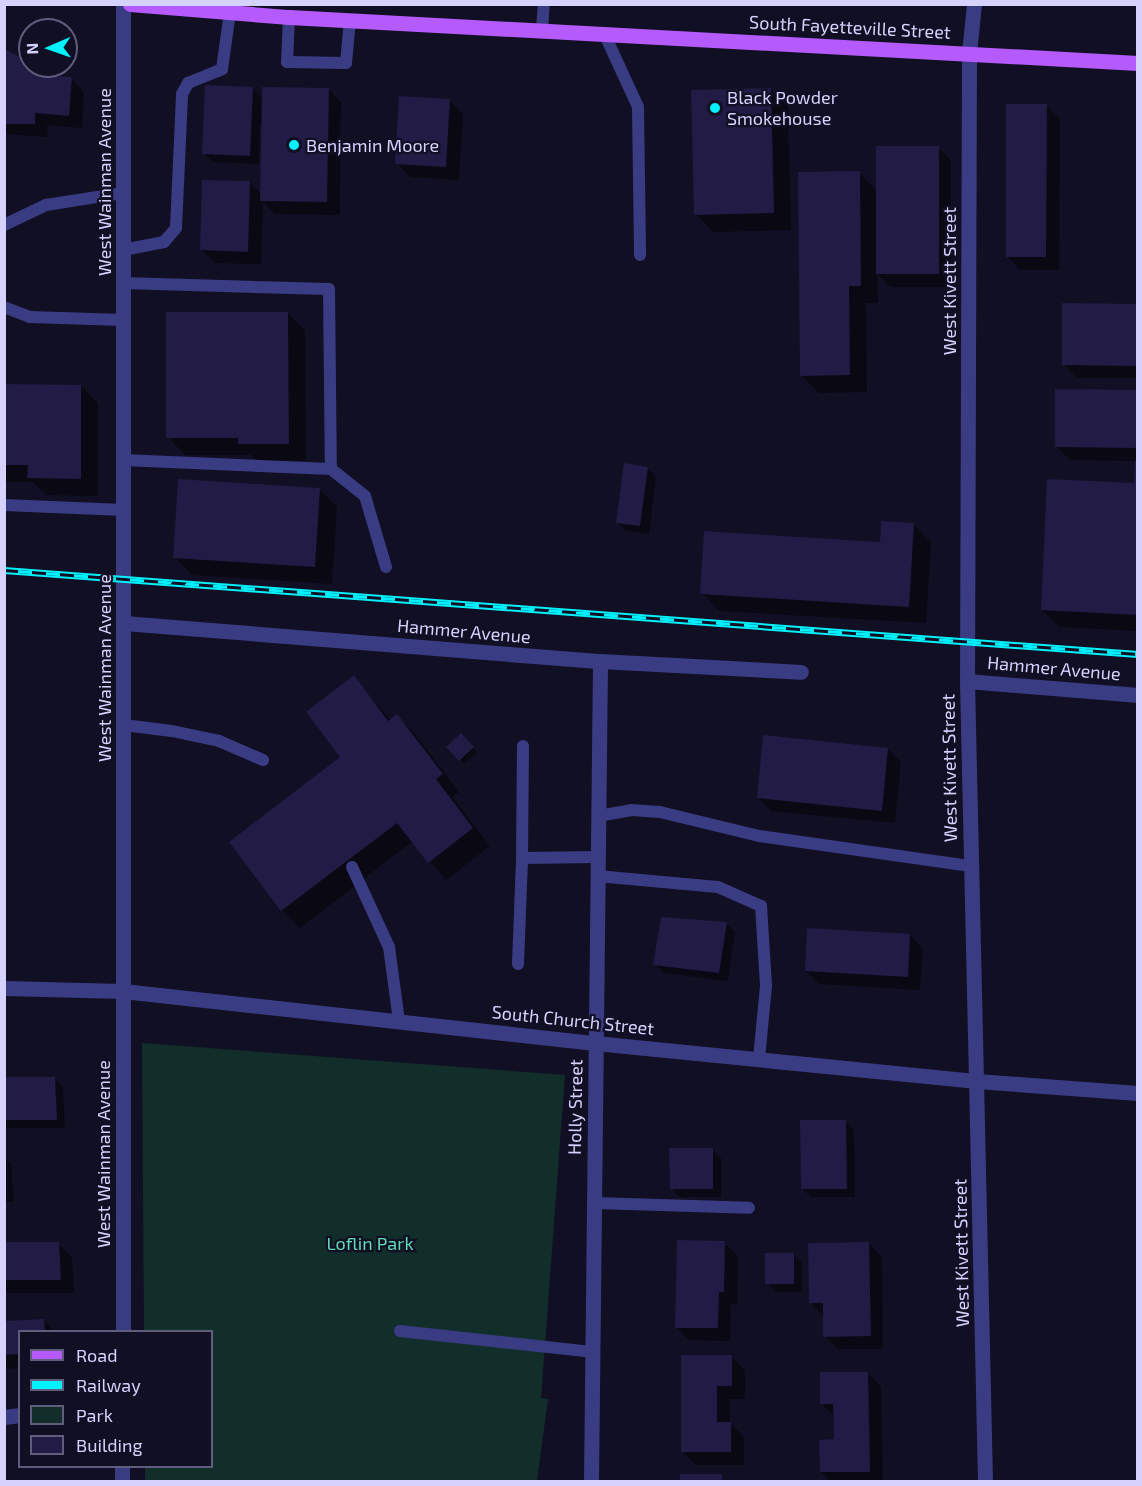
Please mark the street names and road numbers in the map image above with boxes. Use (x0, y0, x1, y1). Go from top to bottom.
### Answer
street label: South Fayetteville Street (749, 11, 951, 43)
street label: West Wainman Avenue (93, 88, 115, 276)
street label: West Kivett Street (938, 207, 960, 355)
street label: West Wainman Avenue (93, 574, 115, 762)
street label: Hammer Avenue (396, 614, 532, 648)
street label: Hammer Avenue (986, 651, 1122, 685)
street label: West Kivett Street (937, 694, 961, 842)
street label: South Church Street (491, 1001, 655, 1039)
street label: Holly Street (563, 1059, 587, 1155)
street label: West Wainman Avenue (92, 1060, 114, 1248)
street label: West Kivett Street (949, 1179, 973, 1327)

